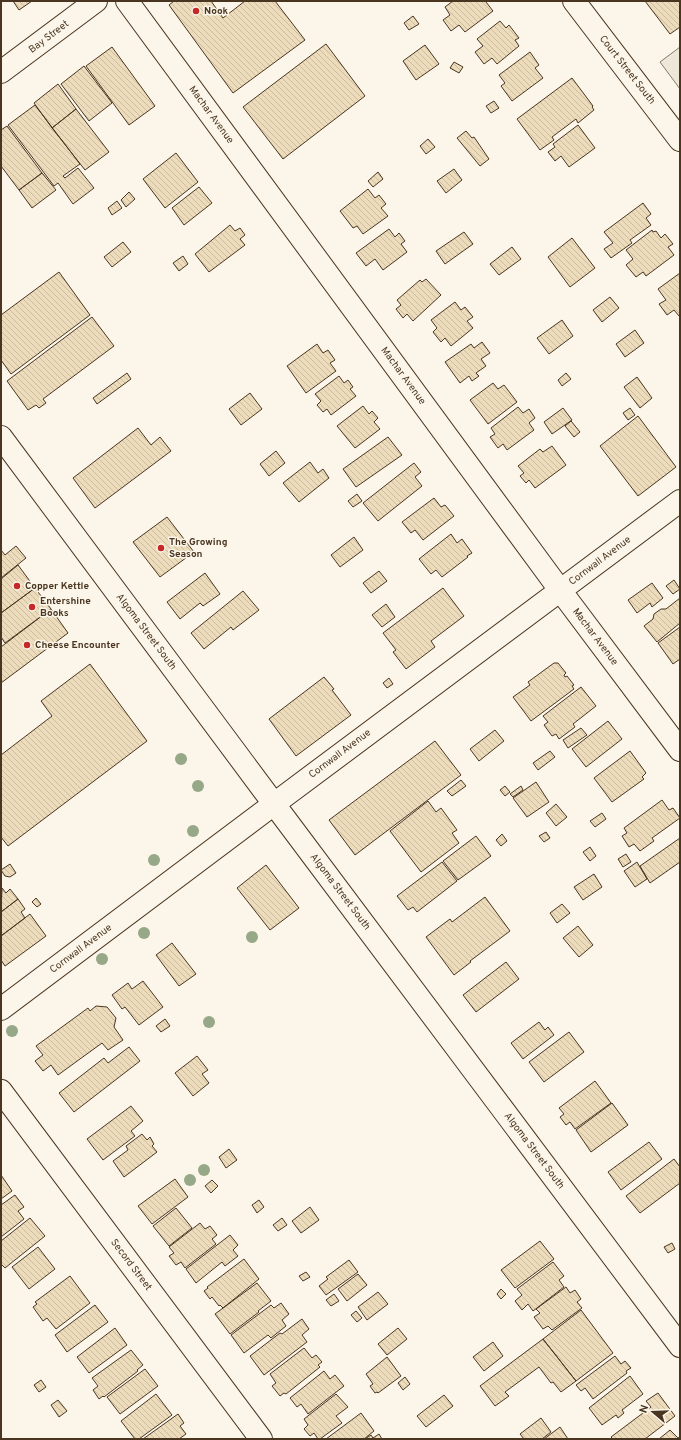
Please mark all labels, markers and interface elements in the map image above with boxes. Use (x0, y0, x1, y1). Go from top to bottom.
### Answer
place label: Nook (204, 5, 229, 18)
marker: Nook (191, 6, 201, 16)
street label: Bay Street (26, 18, 72, 56)
street label: Court Street South (596, 33, 658, 107)
street label: Machar Avenue (186, 83, 236, 147)
street label: Machar Avenue (378, 344, 428, 408)
street label: Cornwall Avenue (566, 533, 634, 589)
place label: The Growing Season (169, 536, 227, 561)
marker: The Growing Season (156, 543, 166, 553)
place label: Copper Kettle (25, 580, 90, 593)
marker: Copper Kettle (12, 581, 22, 591)
street label: Algoma Street South (113, 591, 179, 673)
place label: Entershine Books (40, 595, 91, 620)
marker: Entershine Books (27, 602, 37, 612)
street label: Machar Avenue (569, 606, 621, 668)
place label: Cheese Encounter (35, 639, 121, 652)
marker: Cheese Encounter (22, 640, 32, 650)
street label: Cornwall Avenue (306, 726, 374, 782)
street label: Algoma Street South (307, 851, 373, 933)
street label: Cornwall Avenue (47, 921, 115, 977)
street label: Algoma Street South (501, 1110, 567, 1192)
street label: Secord Street (107, 1237, 155, 1293)
north arrow (633, 1392, 673, 1432)
text: N (637, 1403, 652, 1415)

